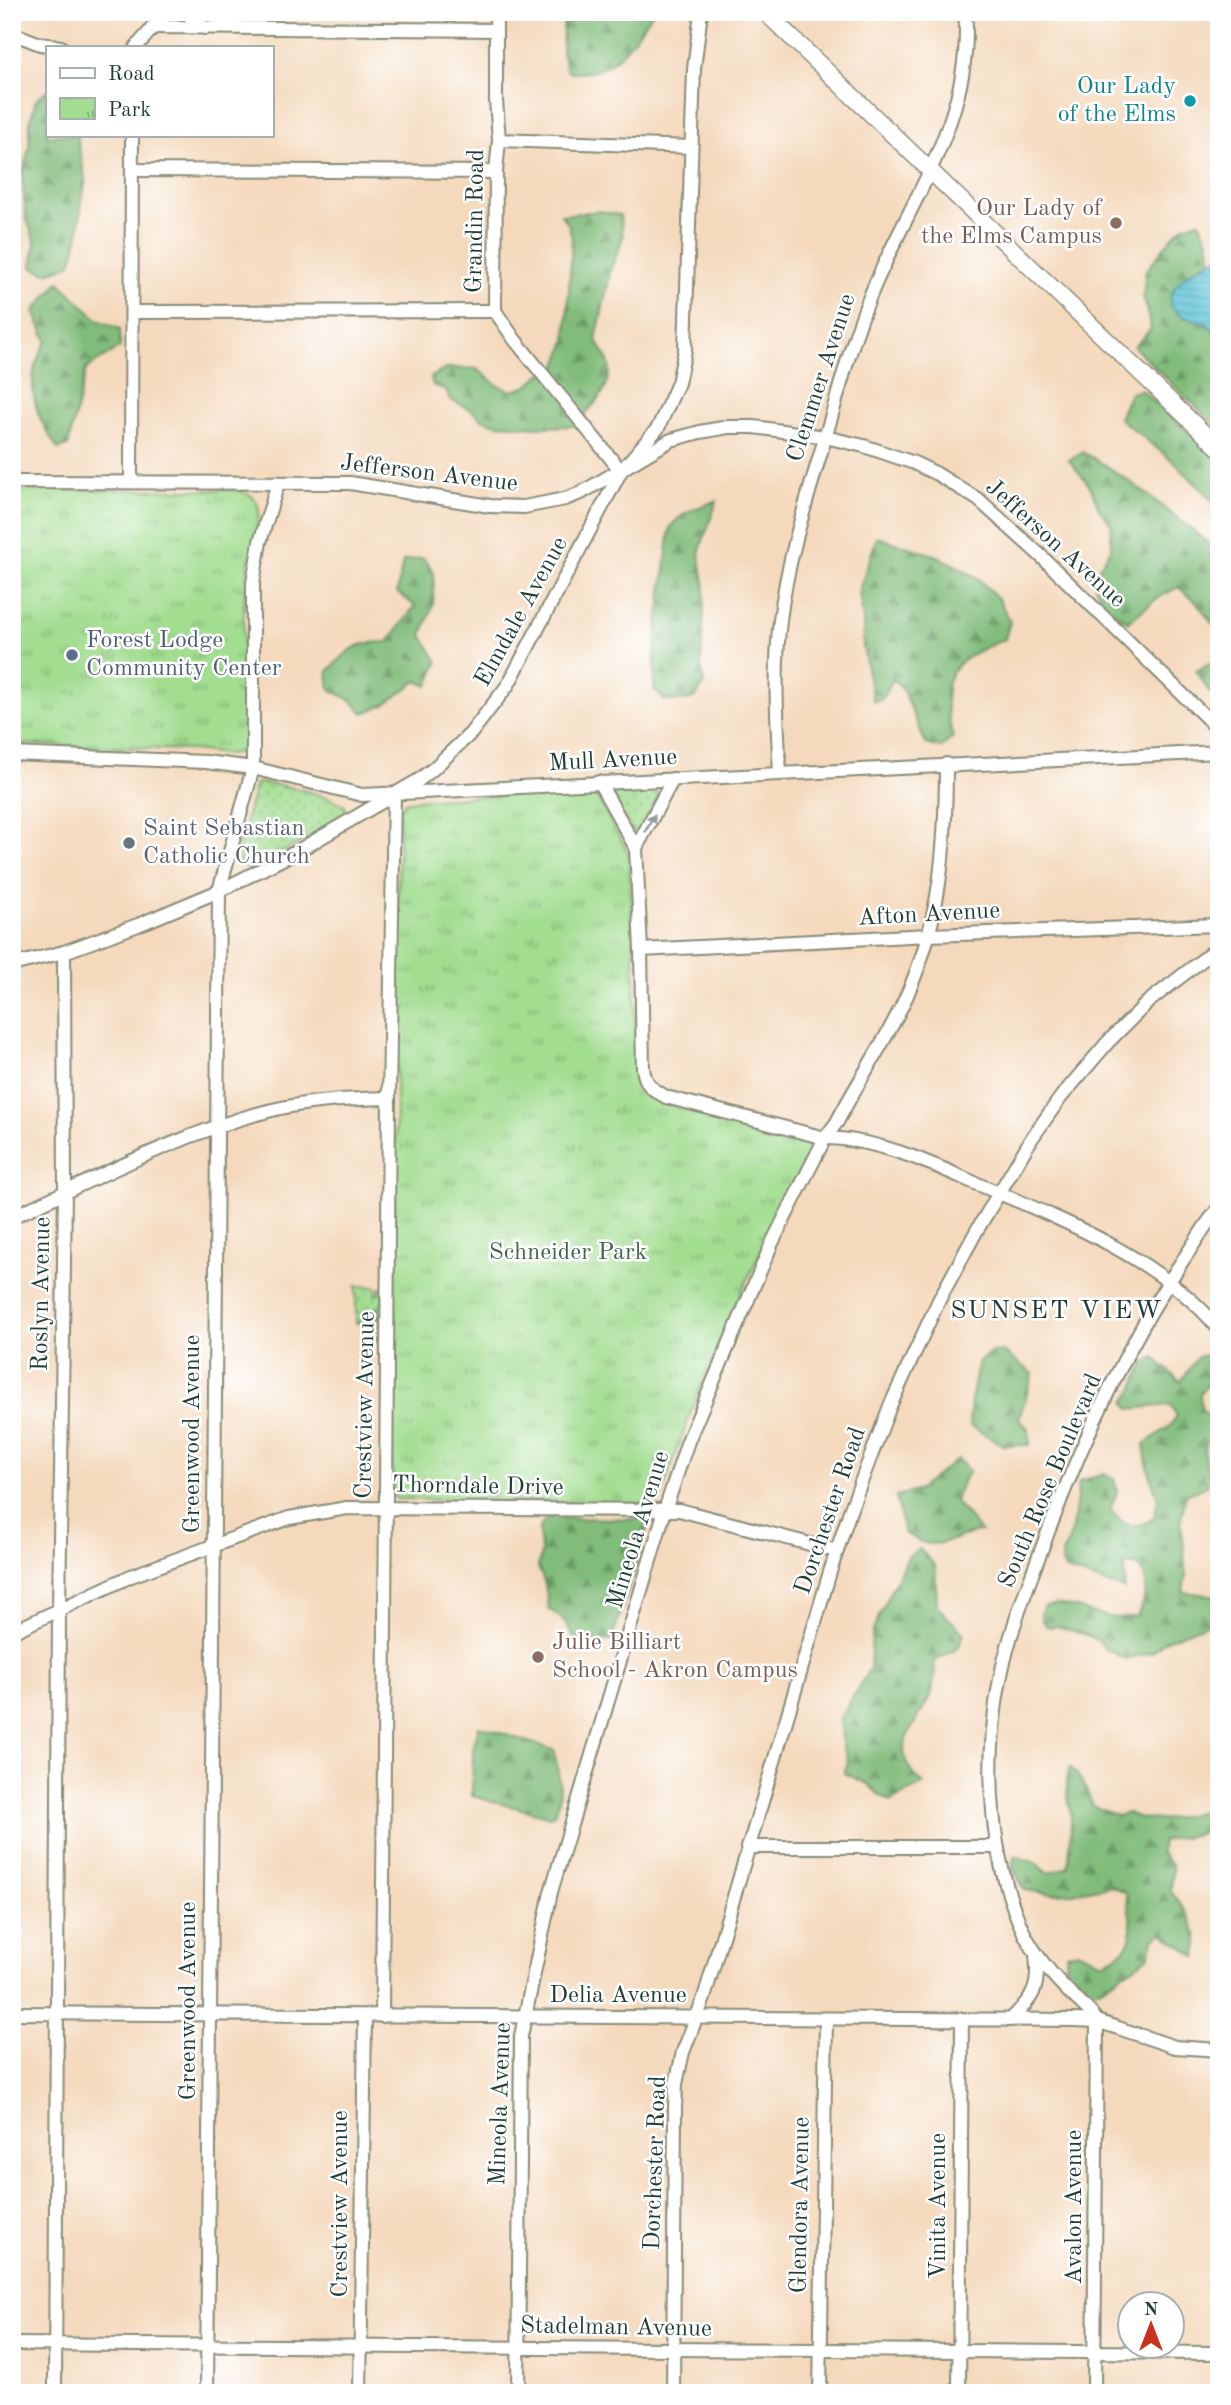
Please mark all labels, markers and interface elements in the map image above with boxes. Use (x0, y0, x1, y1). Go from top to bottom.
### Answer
legend (46, 46, 273, 136)
text: Road (108, 64, 155, 85)
place label: Our Lady of the Elms (1058, 75, 1176, 127)
marker: Our Lady of the Elms (1182, 93, 1198, 109)
text: Park (108, 100, 151, 121)
street label: Grandin Road (463, 149, 489, 293)
place label: Our Lady of the Elms Campus (921, 197, 1103, 249)
marker: Our Lady of the Elms Campus (1108, 215, 1124, 231)
street label: Clemmer Avenue (783, 291, 861, 465)
street label: Jefferson Avenue (339, 451, 519, 497)
street label: Jefferson Avenue (980, 475, 1130, 613)
street label: Elmdale Avenue (471, 533, 573, 691)
place label: Forest Lodge Community Center (86, 629, 282, 681)
marker: Forest Lodge Community Center (64, 647, 80, 663)
street label: Mull Avenue (548, 746, 678, 776)
one-way arrow (644, 813, 656, 833)
place label: Saint Sebastian Catholic Church (143, 817, 310, 869)
marker: Saint Sebastian Catholic Church (121, 835, 137, 851)
street label: Afton Avenue (857, 899, 1001, 931)
street label: Roslyn Avenue (29, 1216, 55, 1372)
park label: Schneider Park (489, 1241, 647, 1265)
district label: SUNSET VIEW (950, 1298, 1164, 1324)
street label: Crestview Avenue (352, 1311, 380, 1499)
street label: Greenwood Avenue (181, 1335, 205, 1533)
street label: South Rose Boulevard (995, 1370, 1107, 1592)
street label: Dorchester Road (791, 1424, 871, 1598)
street label: Mineola Avenue (604, 1448, 674, 1612)
street label: Thorndale Drive (392, 1474, 564, 1500)
place label: Julie Billiart School - Akron Campus (552, 1631, 798, 1683)
marker: Julie Billiart School - Akron Campus (530, 1649, 546, 1665)
street label: Greenwood Avenue (177, 1902, 201, 2100)
street label: Delia Avenue (549, 1984, 687, 2008)
street label: Mineola Avenue (486, 2022, 516, 2186)
street label: Dorchester Road (641, 2075, 671, 2251)
street label: Crestview Avenue (329, 2110, 353, 2298)
street label: Glendora Avenue (787, 2116, 815, 2294)
street label: Avalon Avenue (1063, 2130, 1087, 2284)
street label: Vinita Avenue (927, 2133, 951, 2279)
north arrow (1116, 2290, 1186, 2360)
text: N (1144, 2301, 1159, 2320)
street label: Stadelman Avenue (520, 2314, 712, 2342)

